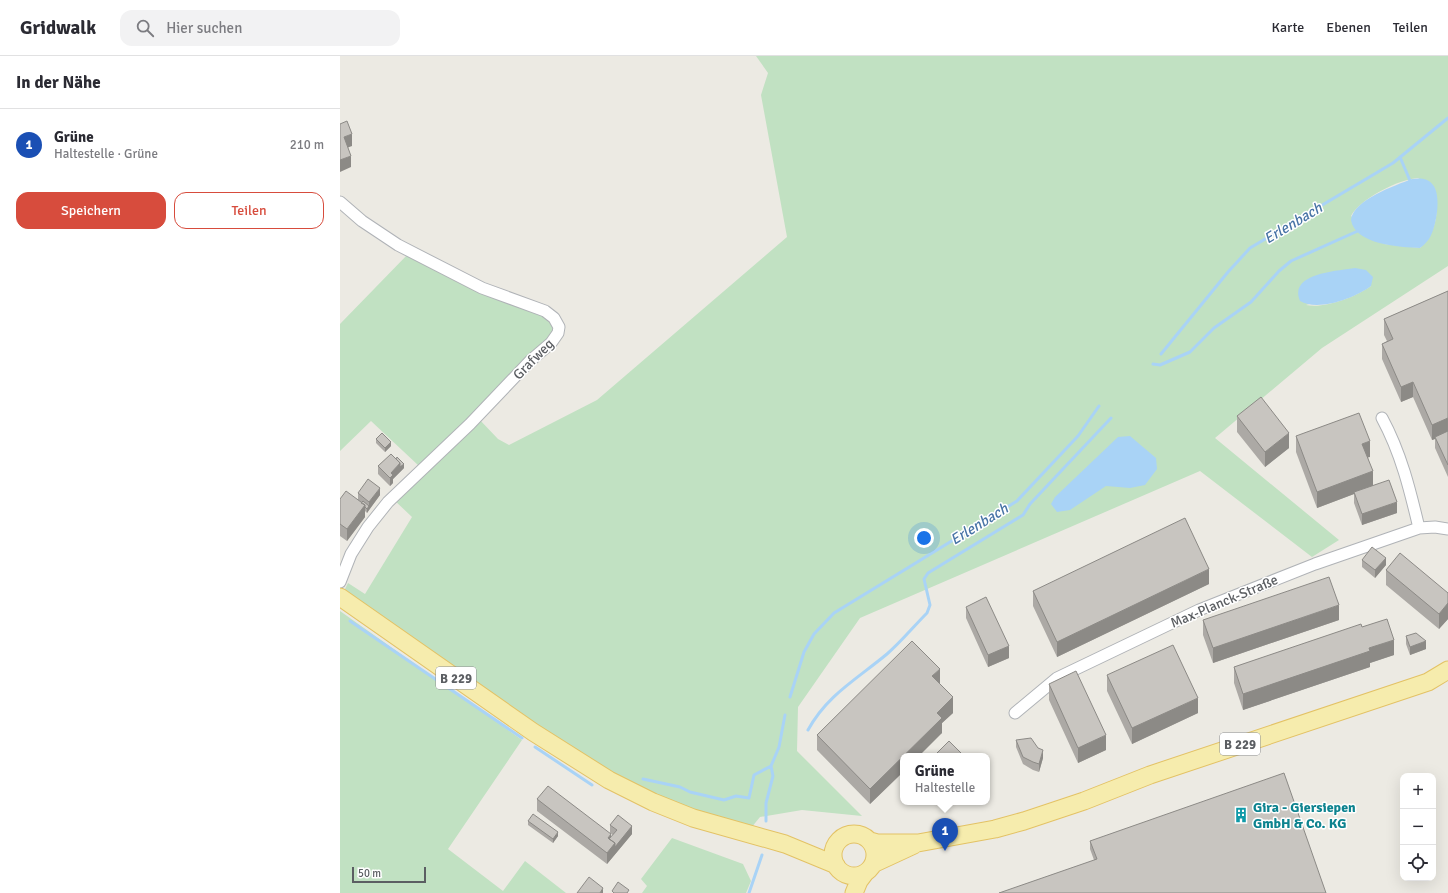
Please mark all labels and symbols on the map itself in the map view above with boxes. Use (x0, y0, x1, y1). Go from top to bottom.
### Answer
water label: Erlenbach (1261, 198, 1326, 247)
street label: Grafweg (509, 335, 557, 383)
water label: Erlenbach (947, 499, 1012, 549)
your location (914, 528, 934, 548)
street label: Max-Planck-Straße (1168, 571, 1281, 632)
road number: B 229 (436, 667, 476, 689)
road number: B 229 (1220, 733, 1260, 755)
place label: Gira - Giersiepen GmbH & Co. KG (1253, 799, 1356, 832)
building icon: Gira - Giersiepen GmbH & Co. KG (1232, 806, 1250, 824)
pin: 1 (932, 818, 958, 851)
scale bar (352, 865, 426, 884)

